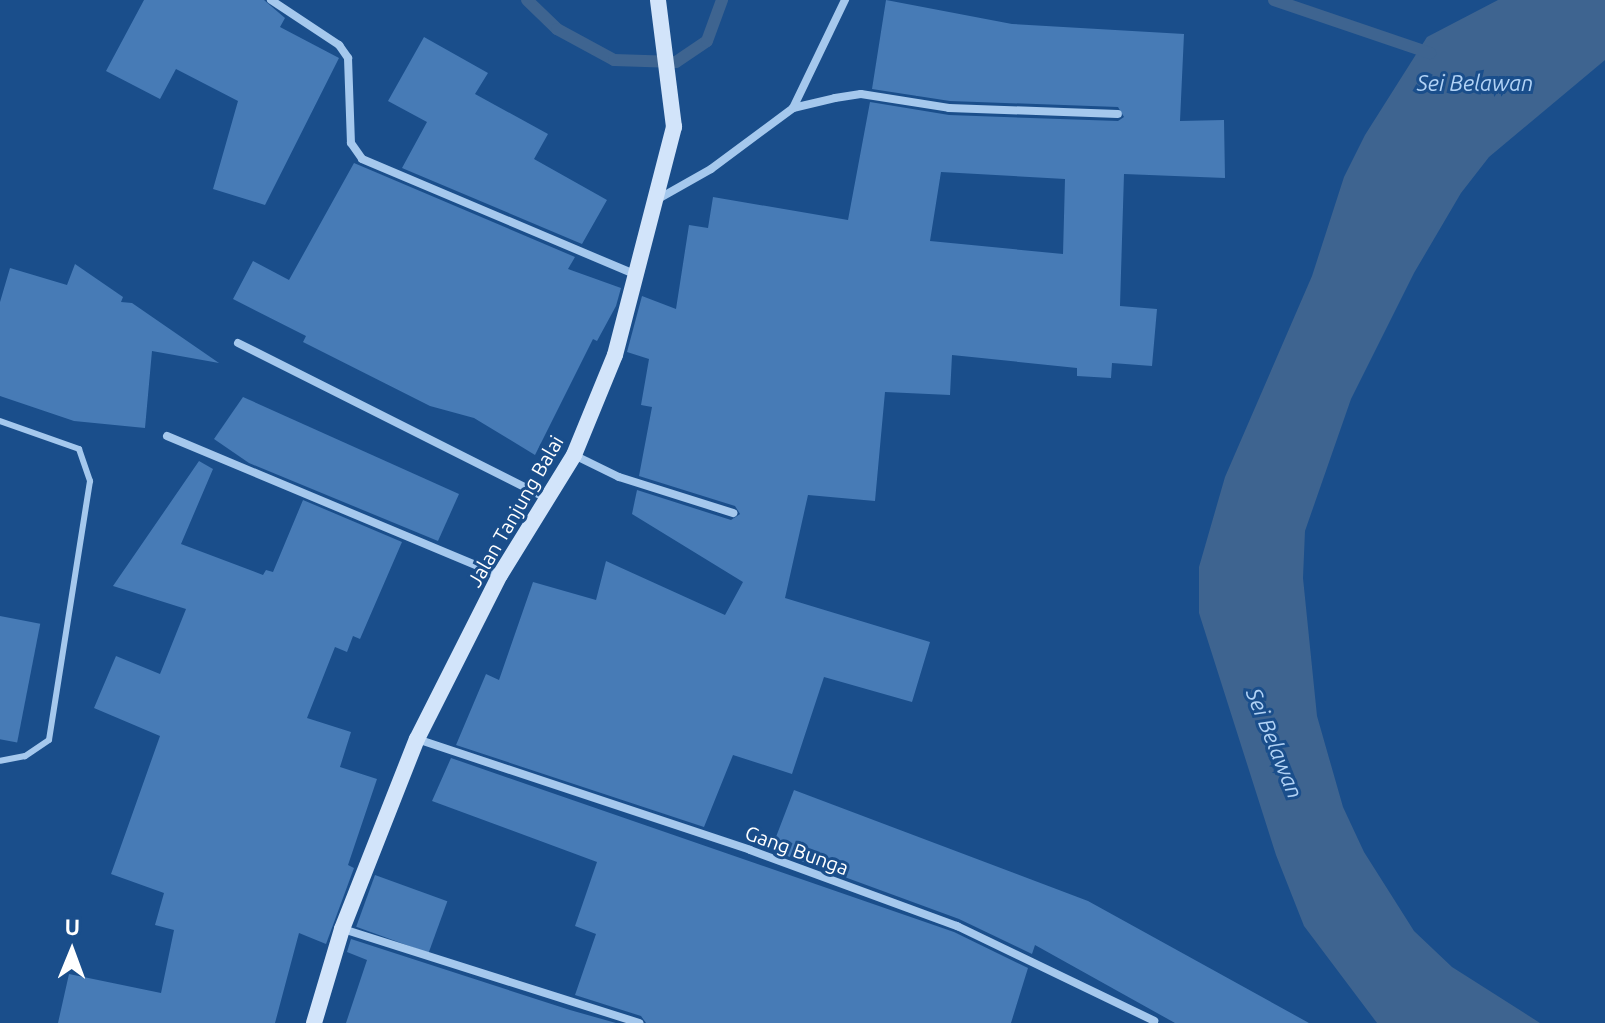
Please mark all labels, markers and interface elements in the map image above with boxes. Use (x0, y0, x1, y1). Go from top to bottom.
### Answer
water label: Sei Belawan (1417, 70, 1533, 96)
street label: Jalan Tanjung Balai (462, 431, 568, 591)
water label: Sei Belawan (1241, 684, 1309, 802)
street label: Gang Bunga (742, 820, 852, 880)
north arrow (32, 911, 112, 991)
text: U (64, 914, 80, 939)

